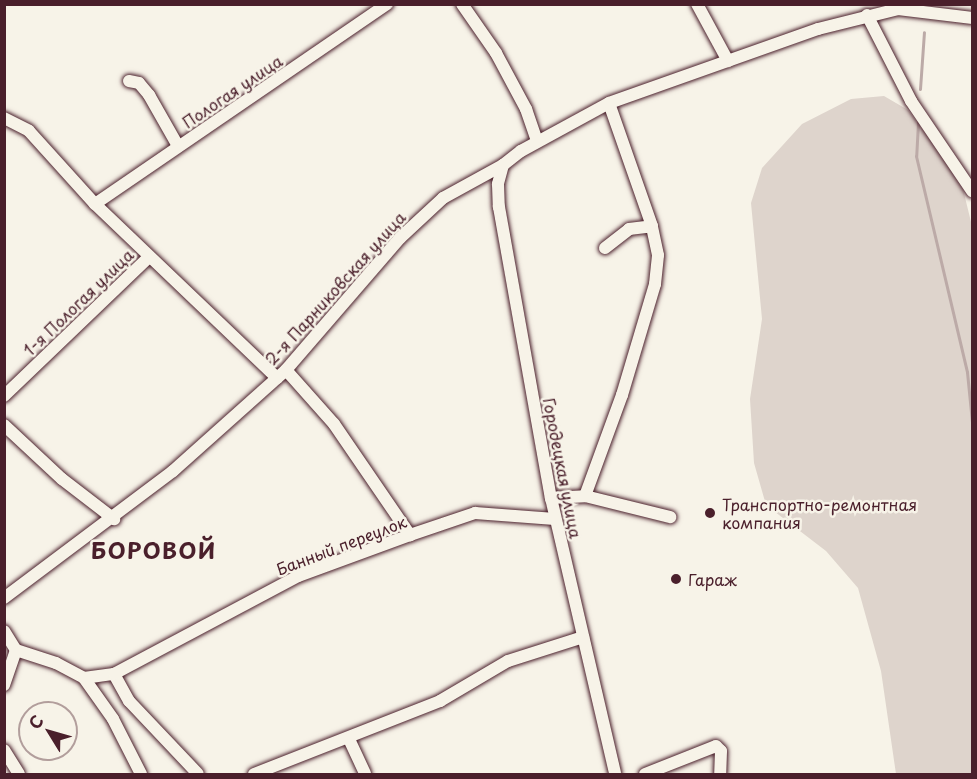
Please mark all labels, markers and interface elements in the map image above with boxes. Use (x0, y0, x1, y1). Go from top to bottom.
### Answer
street label: Пологая улица (178, 50, 286, 132)
street label: 2-я Парниковская улица (261, 207, 409, 369)
street label: 1-я Пологая улица (19, 244, 137, 360)
street label: Городецкая улица (540, 396, 586, 540)
place label: Транспортно-ремонтная компания (722, 494, 917, 532)
marker: Транспортно-ремонтная компания (703, 506, 717, 520)
street label: Банный переулок (273, 511, 409, 579)
district label: БОРОВОЙ (92, 537, 216, 563)
place label: Гараж (688, 569, 737, 589)
marker: Гараж (669, 572, 683, 586)
north arrow (18, 701, 78, 761)
text: С (22, 709, 48, 733)

